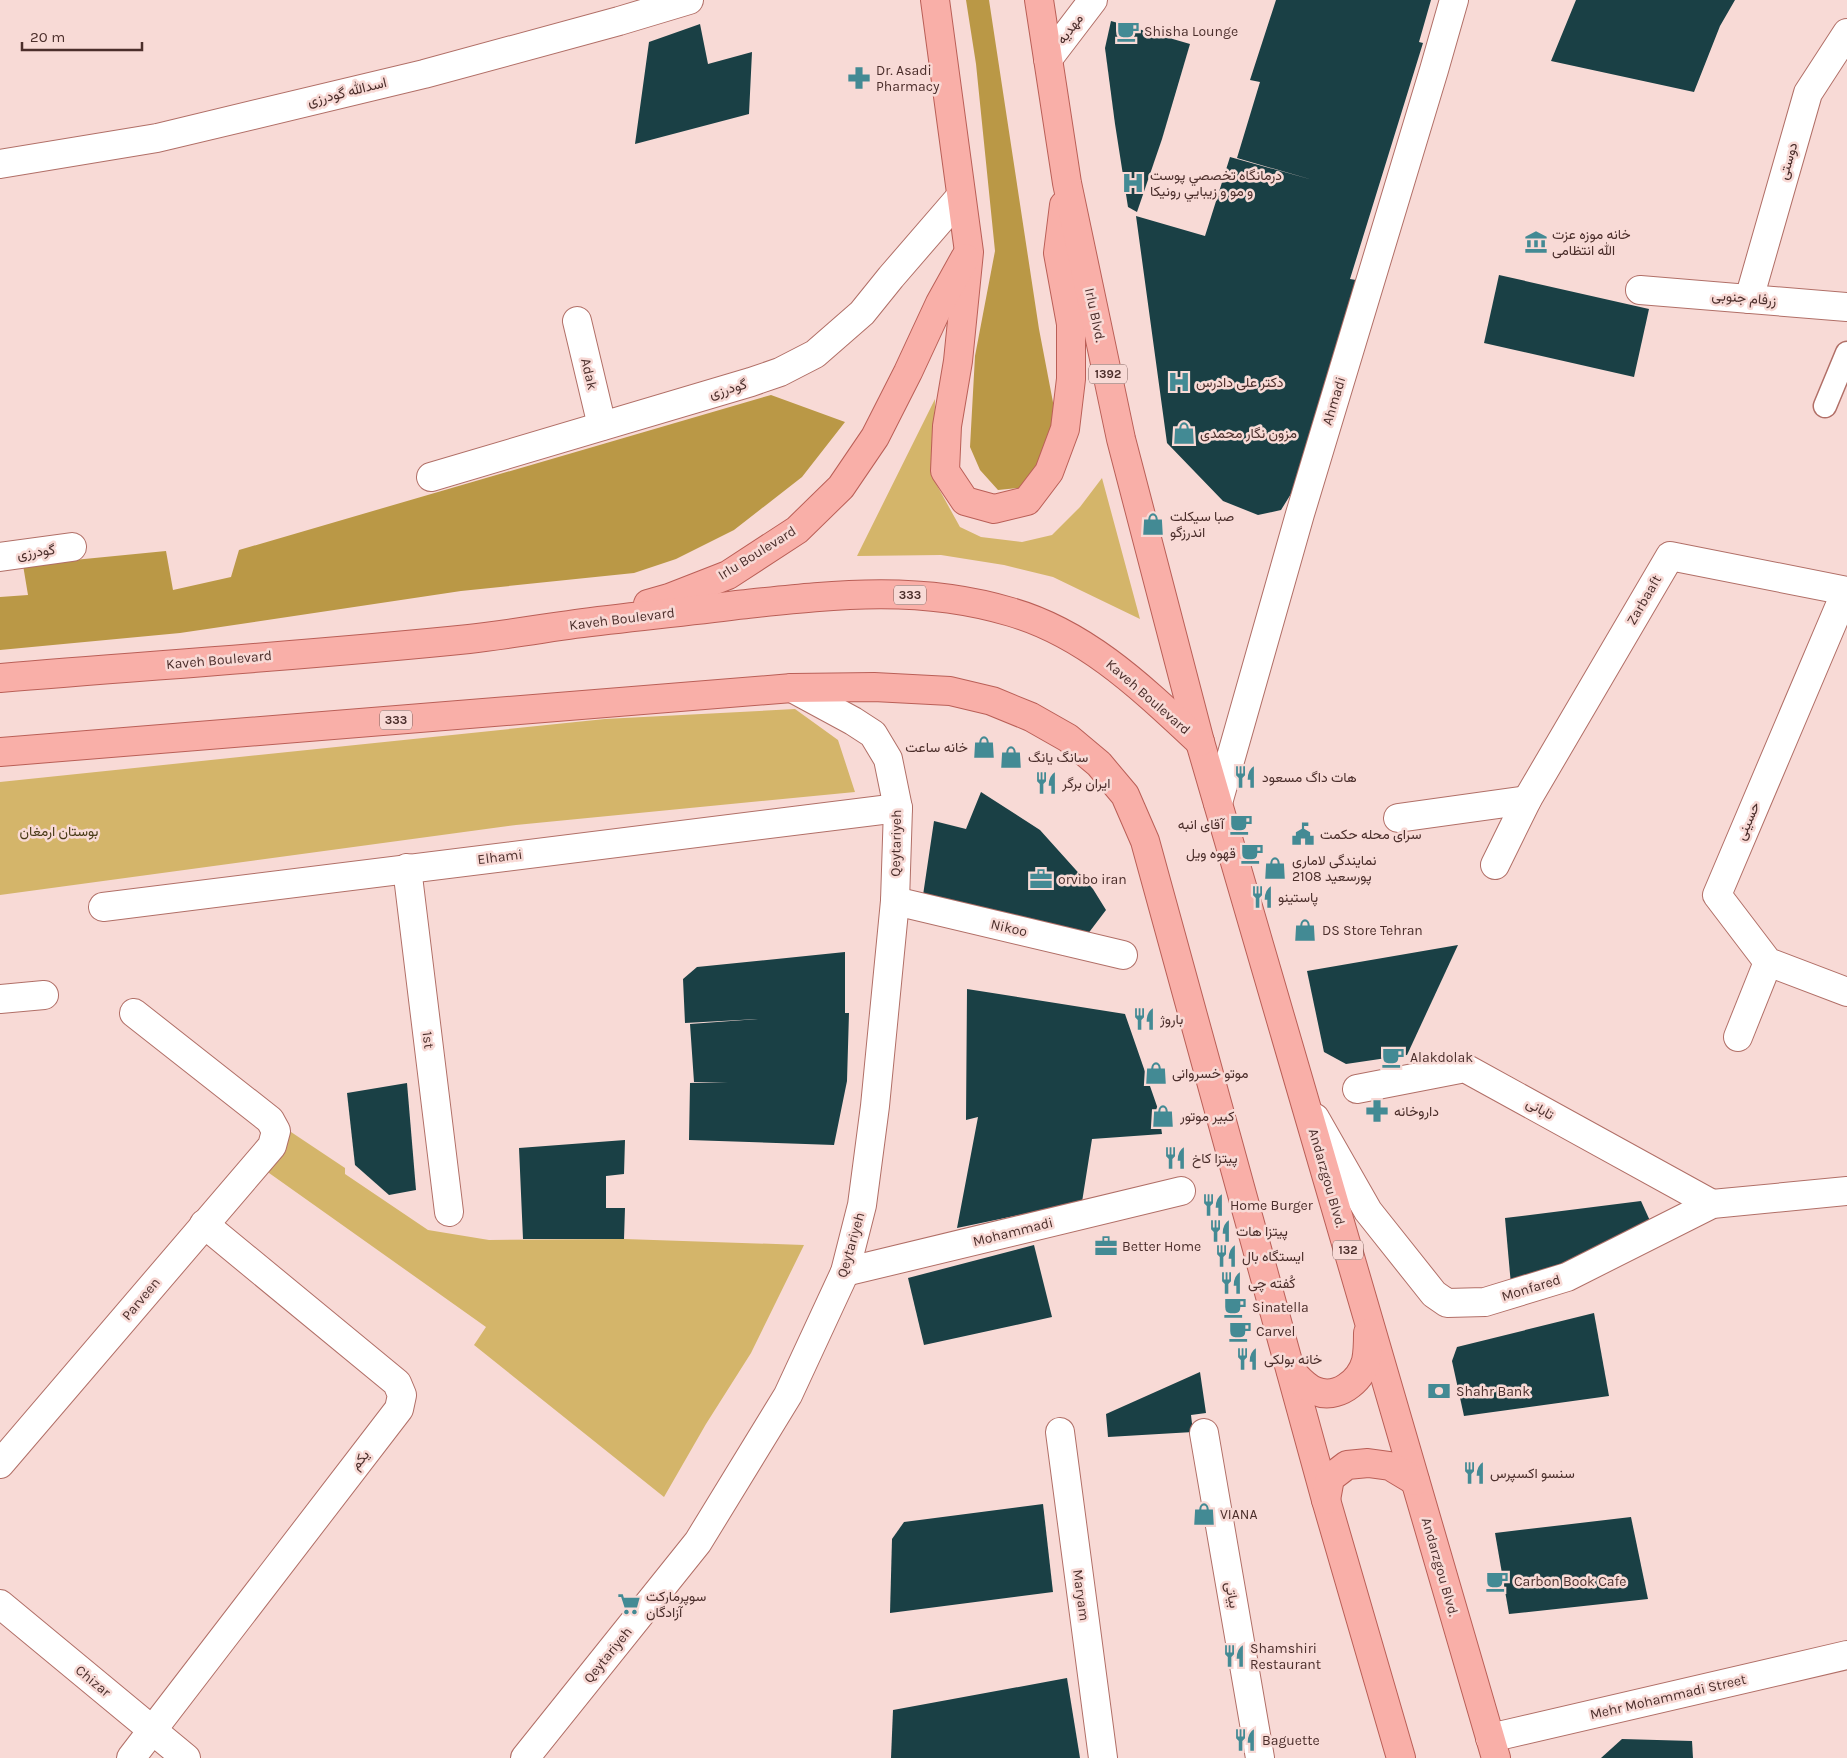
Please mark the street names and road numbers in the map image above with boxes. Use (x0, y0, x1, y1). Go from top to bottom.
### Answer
street label: مهدیه (1053, 11, 1087, 47)
street label: اسدالله گودرزی (306, 74, 388, 110)
street label: دوستی (1775, 140, 1801, 182)
street label: Irlu Blvd. (1081, 286, 1109, 344)
street label: زرفام جنوبی (1711, 287, 1777, 309)
street label: Adak (577, 357, 601, 392)
road number: 1392 (1089, 364, 1127, 384)
street label: Ahmadi (1319, 375, 1349, 427)
street label: گودرزی (707, 376, 749, 402)
street label: Irlu Boulevard (715, 522, 799, 584)
street label: گودرزی (16, 541, 56, 563)
street label: Zarbaaft (1623, 572, 1665, 628)
road number: 333 (894, 586, 926, 604)
street label: Kaveh Boulevard (568, 604, 676, 634)
street label: Kaveh Boulevard (165, 647, 273, 673)
street label: Kaveh Boulevard (1102, 656, 1194, 738)
road number: 333 (380, 710, 412, 730)
street label: حسینی (1732, 799, 1764, 843)
street label: Qeytariyeh (887, 809, 905, 877)
street label: Elhami (477, 846, 523, 868)
street label: Nikoo (989, 916, 1029, 940)
street label: 1st (419, 1030, 437, 1050)
street label: تابانی (1523, 1094, 1557, 1124)
street label: Andarzgou Blvd. (1305, 1127, 1349, 1230)
street label: Qeytariyeh (834, 1210, 868, 1280)
street label: Mohammadi (971, 1214, 1055, 1250)
road number: 132 (1333, 1240, 1363, 1260)
street label: Monfared (1499, 1271, 1563, 1305)
street label: Parveen (118, 1274, 164, 1324)
street label: یکم (347, 1447, 373, 1473)
street label: Andarzgou Blvd. (1418, 1516, 1462, 1619)
street label: Maryam (1069, 1568, 1093, 1622)
street label: بیاتی (1221, 1581, 1243, 1609)
street label: Qeytariyeh (580, 1624, 636, 1686)
street label: Chizar (72, 1661, 115, 1701)
street label: Mehr Mohammadi Street (1588, 1671, 1748, 1723)

